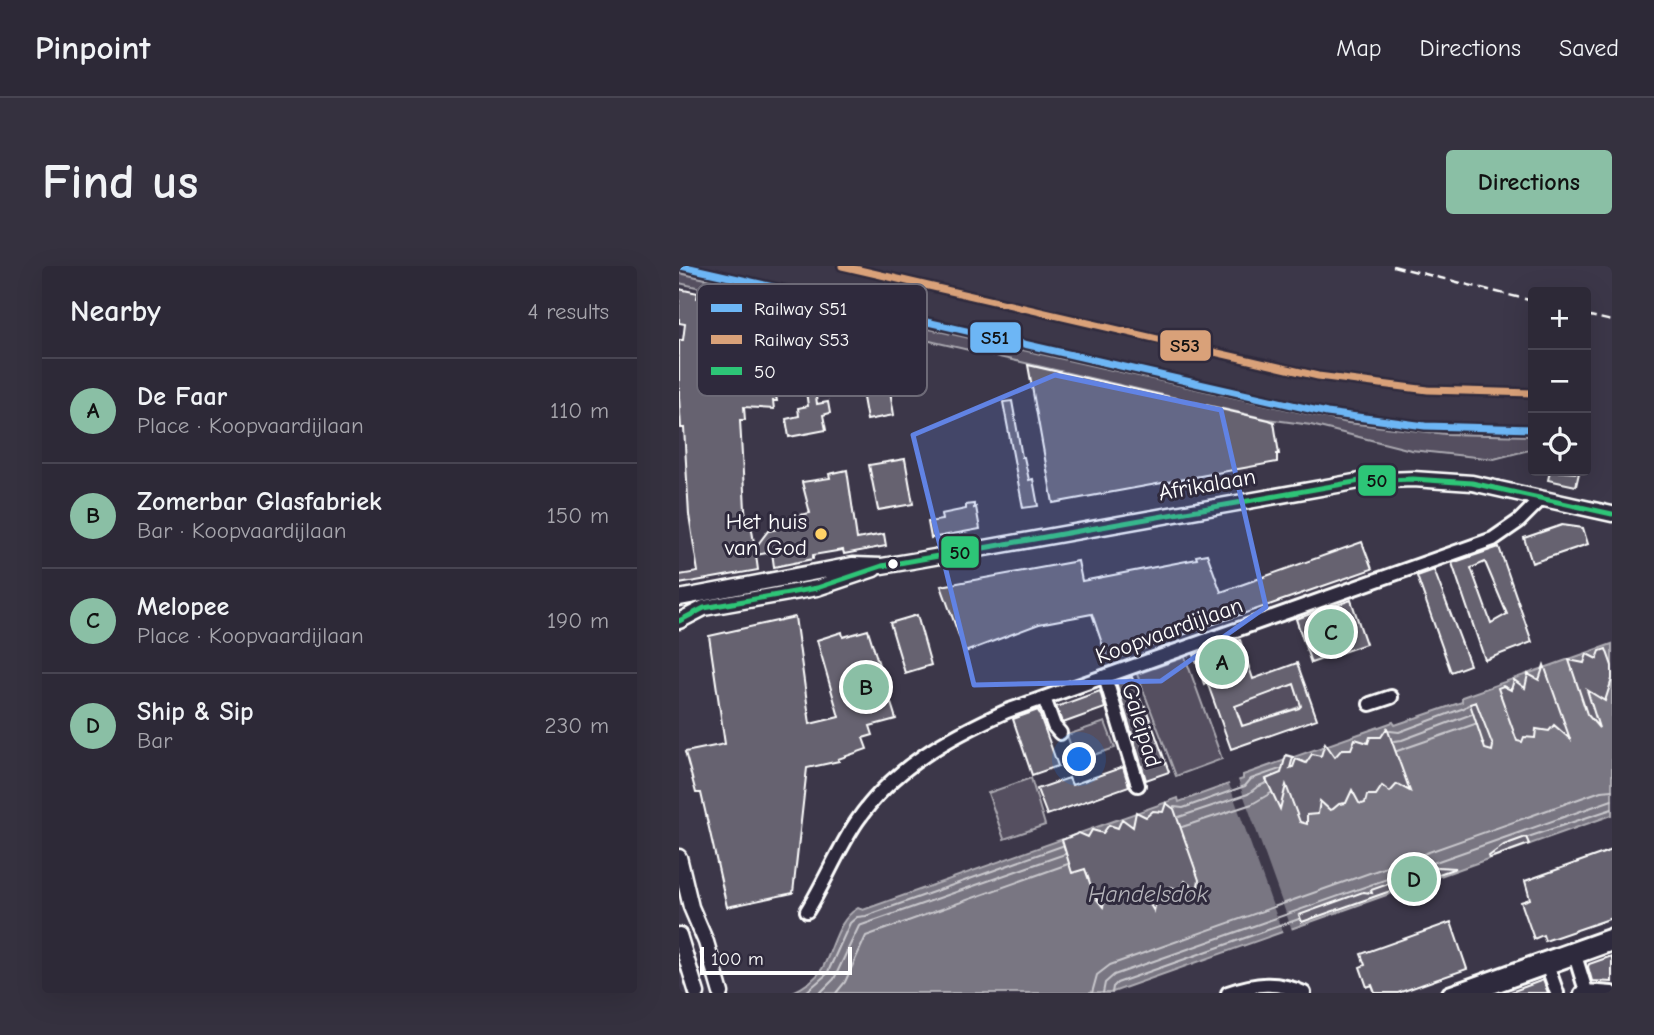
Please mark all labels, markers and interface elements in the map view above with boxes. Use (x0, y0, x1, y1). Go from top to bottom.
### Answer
text: Pinpoint (35, 29, 150, 67)
text: Map (1336, 34, 1382, 62)
text: Directions (1420, 34, 1521, 62)
text: Saved (1559, 34, 1619, 62)
button: Directions (1446, 150, 1612, 214)
text: Find us (42, 154, 198, 210)
legend (697, 284, 927, 396)
map controls (1528, 287, 1591, 476)
button: + (1528, 287, 1591, 350)
text: Nearby (70, 294, 161, 329)
text: 4 results (527, 298, 609, 325)
text: Railway S51 (754, 298, 847, 320)
line badge: S51 (969, 321, 1022, 354)
text: S51 (981, 327, 1009, 349)
text: Railway S53 (754, 329, 849, 351)
line badge: S53 (1159, 329, 1212, 362)
text: S53 (1170, 335, 1200, 357)
button: − (1528, 350, 1591, 413)
text: 50 (754, 361, 776, 383)
text: De Faar (137, 382, 227, 412)
text: A (87, 397, 99, 424)
text: 110 m (550, 397, 609, 424)
text: Place · Koopvaardijlaan (137, 412, 364, 439)
button: locate (1528, 413, 1591, 476)
street label: Afrikalaan (1156, 463, 1258, 506)
line badge: 50 (1357, 464, 1397, 497)
text: 50 (1367, 470, 1387, 492)
text: Zomerbar Glasfabriek (137, 487, 382, 517)
text: B (86, 502, 100, 529)
text: 150 m (547, 502, 609, 529)
place label: Het huis van God (724, 508, 807, 561)
text: Bar · Koopvaardijlaan (137, 517, 347, 544)
marker: Het huis van God (813, 526, 829, 542)
line badge: 50 (940, 535, 980, 569)
text: 50 (950, 542, 970, 564)
unlabelled marker (886, 557, 900, 571)
street label: Koopvaardijlaan (1092, 591, 1247, 670)
text: Melopee (137, 592, 229, 622)
pin: C (1308, 606, 1354, 658)
text: C (86, 607, 100, 634)
text: 190 m (547, 607, 609, 634)
text: Place · Koopvaardijlaan (137, 622, 364, 649)
pin: A (1199, 636, 1245, 688)
pin: B (843, 661, 889, 713)
street label: Galeipad (1116, 680, 1167, 770)
text: Ship & Sip (137, 697, 254, 727)
text: D (86, 712, 100, 739)
text: 230 m (545, 712, 609, 739)
text: Bar (137, 727, 172, 754)
your location (1062, 742, 1096, 776)
pin: D (1391, 853, 1437, 905)
water label: Handelsdok (1088, 880, 1208, 908)
scale bar (700, 944, 852, 976)
text: 100 m (711, 948, 764, 970)

